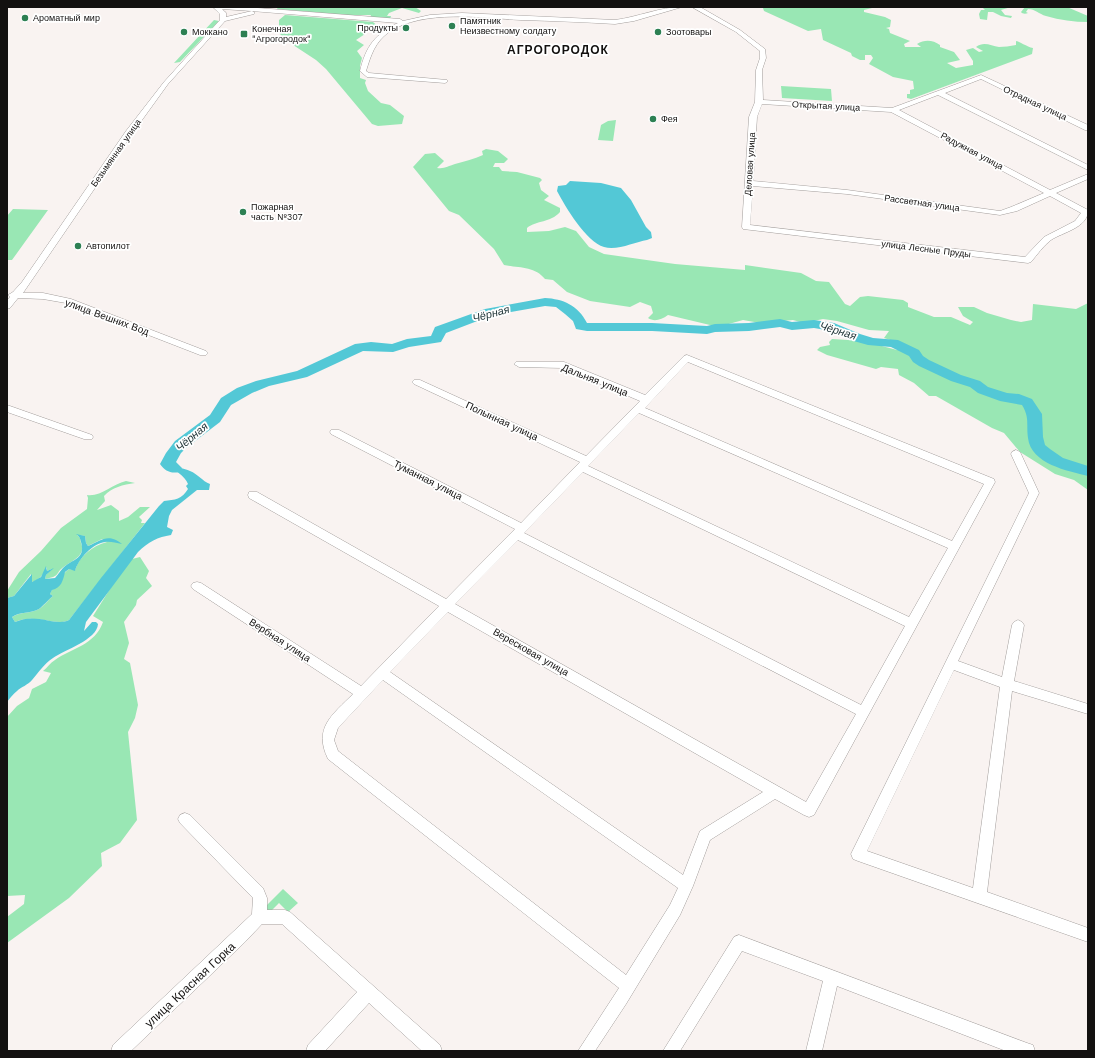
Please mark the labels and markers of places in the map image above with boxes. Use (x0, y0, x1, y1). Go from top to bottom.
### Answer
marker: Ароматный мир (20, 13, 30, 23)
place label: Ароматный мир (33, 13, 100, 23)
place label: Памятник Неизвестному солдату (460, 16, 557, 36)
marker: Памятник Неизвестному солдату (447, 21, 457, 31)
place label: Продукты (357, 23, 398, 33)
marker: Продукты (401, 23, 411, 33)
place label: Конечная "Агрогородок" (252, 24, 311, 44)
marker: Моккано (179, 27, 189, 37)
place label: Моккано (192, 27, 228, 37)
marker: Зоотовары (653, 27, 663, 37)
place label: Зоотовары (666, 27, 711, 37)
marker: Конечная "Агрогородок" (239, 29, 249, 39)
marker: Фея (648, 114, 658, 124)
place label: Фея (661, 114, 678, 124)
place label: Пожарная часть №307 (251, 202, 303, 222)
marker: Пожарная часть №307 (238, 207, 248, 217)
marker: Автопилот (73, 241, 83, 251)
place label: Автопилот (86, 241, 130, 251)

